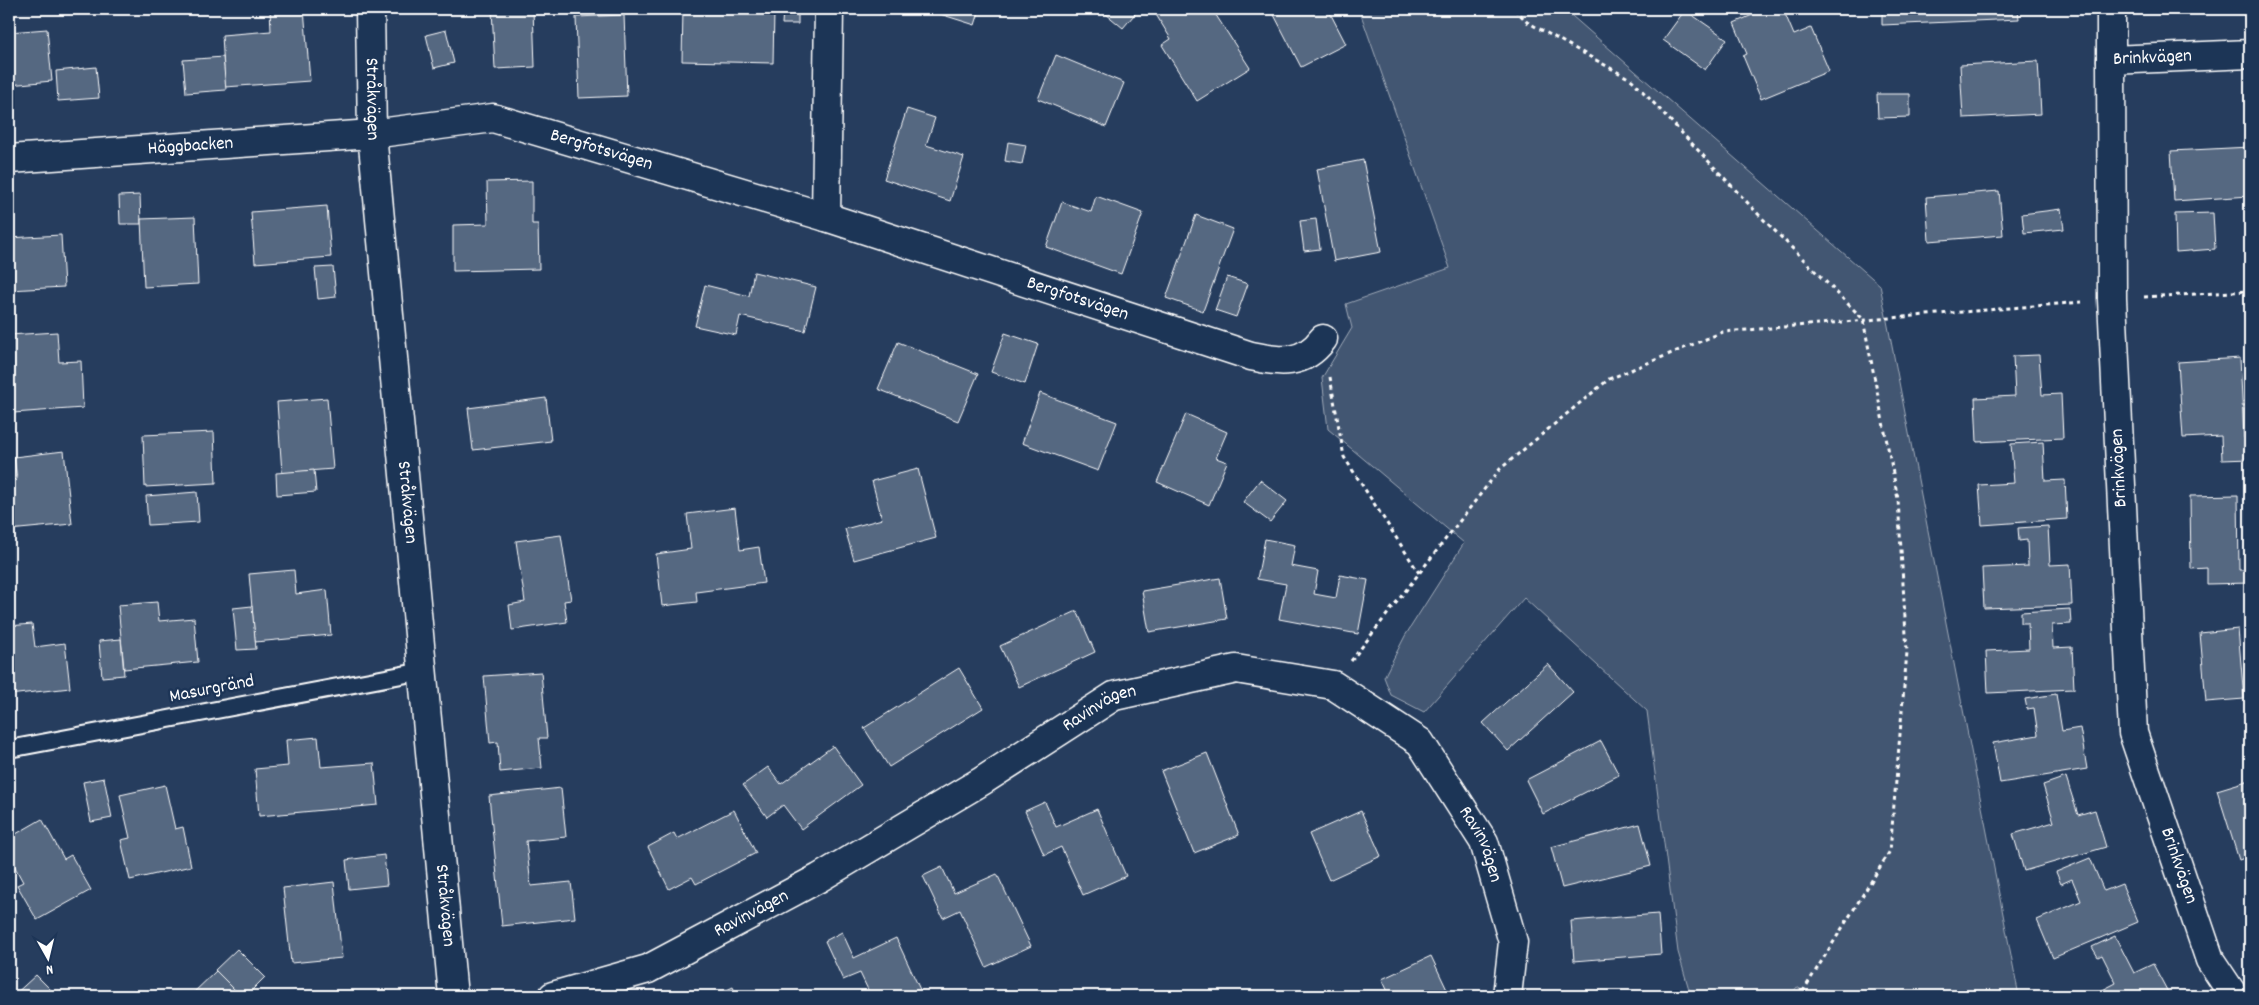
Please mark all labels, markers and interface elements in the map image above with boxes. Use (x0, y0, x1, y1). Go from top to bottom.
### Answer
street label: Brinkvägen (2112, 43, 2193, 73)
street label: Stråkvägen (357, 57, 386, 142)
street label: Bergfotsvägen (547, 122, 656, 178)
street label: Häggbacken (147, 130, 234, 163)
street label: Bergfotsvägen (1023, 270, 1132, 329)
street label: Brinkvägen (2104, 428, 2136, 508)
street label: Stråkvägen (389, 460, 424, 545)
street label: Masurgränd (167, 669, 257, 711)
street label: Ravinvägen (1057, 678, 1139, 739)
street label: Ravinvägen (1451, 801, 1509, 886)
street label: Brinkvägen (2152, 824, 2204, 908)
street label: Stråkvägen (427, 863, 462, 948)
street label: Ravinvägen (709, 883, 794, 945)
north arrow (22, 932, 72, 982)
text: N (45, 959, 54, 979)

